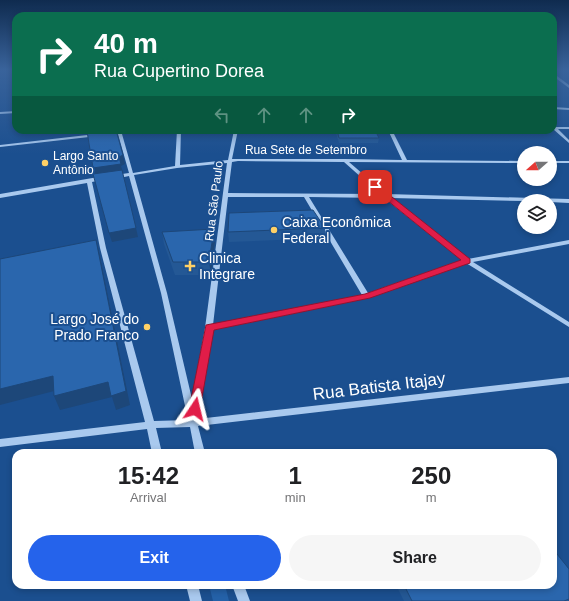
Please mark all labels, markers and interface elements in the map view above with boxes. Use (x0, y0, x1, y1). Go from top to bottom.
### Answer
icon: right (28, 28, 80, 80)
text: 40 m (94, 28, 158, 59)
text: Rua Cupertino Dorea (94, 61, 264, 81)
icon: left (211, 104, 233, 126)
icon: ahead (253, 104, 275, 126)
icon: ahead (295, 104, 317, 126)
icon: right (337, 104, 359, 126)
street label: Rua Sete de Setembro (245, 143, 367, 157)
north arrow (517, 146, 557, 186)
map controls (517, 146, 557, 234)
place label: Largo Santo Antônio (53, 149, 119, 177)
marker: Largo Santo Antônio (40, 158, 50, 168)
street label: Rua São Paulo (202, 160, 226, 242)
pin (358, 170, 392, 204)
icon: arrive (364, 176, 386, 198)
button: layers (517, 194, 557, 234)
place label: Caixa Econômica Federal (282, 214, 391, 246)
marker: Caixa Econômica Federal (269, 225, 279, 235)
place label: Clinica Integrare (199, 250, 255, 282)
marker: Clinica Integrare (184, 260, 196, 272)
place label: Largo José do Prado Franco (50, 311, 139, 343)
marker: Largo José do Prado Franco (142, 322, 152, 332)
street label: Rua Batista Itajay (312, 369, 447, 404)
position arrow (174, 388, 216, 430)
text: 15:42 (118, 462, 179, 489)
text: 1 (288, 462, 302, 489)
text: 250 (411, 462, 451, 489)
text: Arrival (130, 490, 167, 505)
text: min (285, 490, 306, 505)
text: m (426, 490, 437, 505)
button: Exit (28, 535, 281, 581)
button: Share (289, 535, 541, 581)

